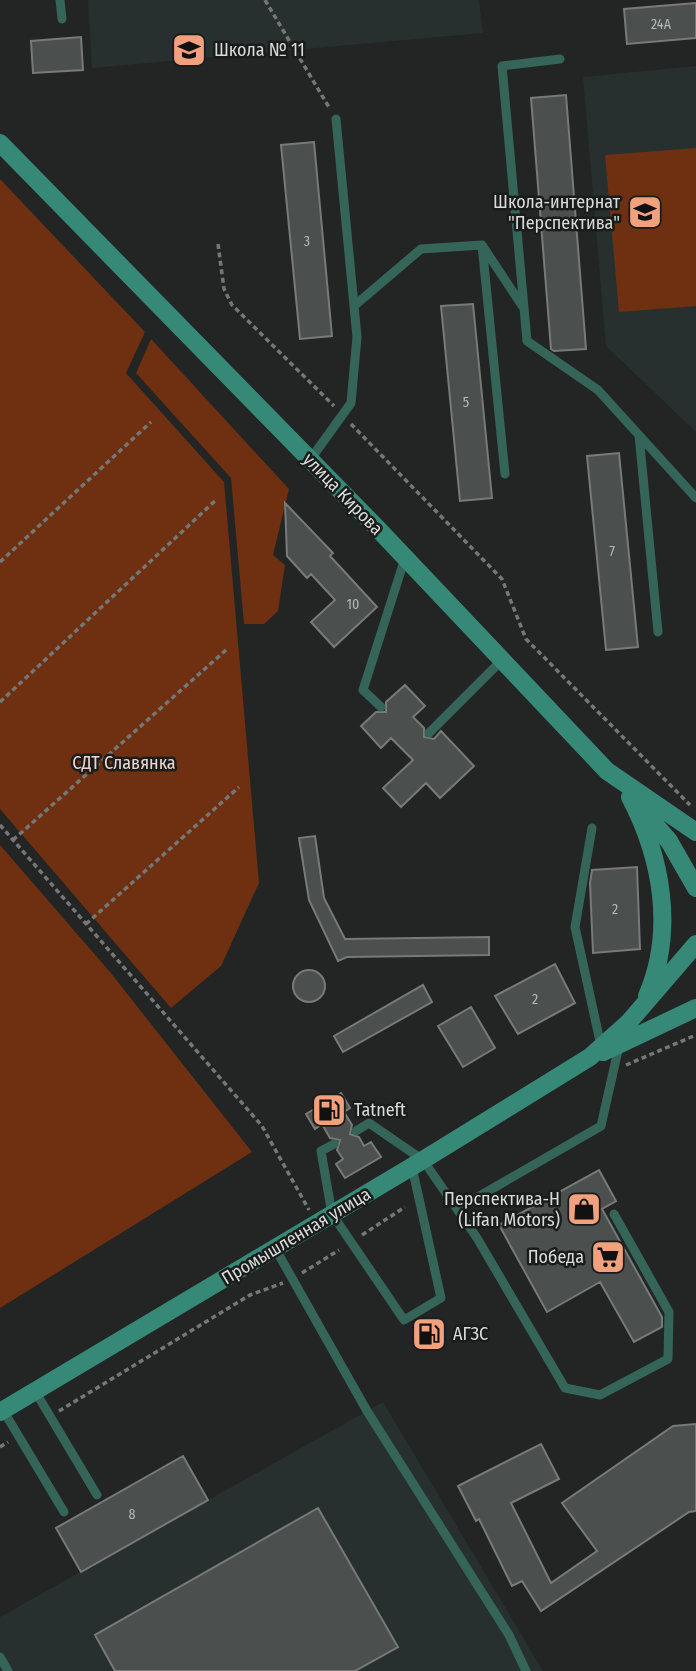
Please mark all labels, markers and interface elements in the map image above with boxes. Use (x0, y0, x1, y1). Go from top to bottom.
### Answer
house number: 24А (651, 16, 672, 33)
school or university icon: Школа № 11 (170, 31, 208, 69)
place label: Школа № 11 (214, 39, 305, 61)
place label: Школа-интернат "Перспектива" (493, 191, 621, 234)
school or university icon: Школа-интернат "Перспектива" (626, 193, 664, 231)
house number: 3 (304, 233, 310, 250)
house number: 5 (463, 394, 469, 411)
street label: улица Кирова (298, 448, 388, 540)
house number: 7 (609, 543, 615, 560)
house number: 10 (347, 596, 359, 613)
park label: СДТ Славянка (72, 752, 176, 774)
house number: 2 (612, 901, 618, 918)
house number: 2 (532, 991, 538, 1008)
fuel station icon: Tatneft (310, 1091, 348, 1129)
place label: Tatneft (354, 1099, 406, 1121)
street label: Промышленная улица (217, 1183, 375, 1289)
place label: Перспектива-Н (Lifan Motors) (444, 1188, 560, 1231)
shop icon: Перспектива-Н (Lifan Motors) (565, 1190, 603, 1228)
supermarket icon: Победа (589, 1238, 627, 1276)
place label: Победа (528, 1246, 584, 1268)
fuel station icon: АГЗС (410, 1315, 448, 1353)
place label: АГЗС (453, 1323, 488, 1345)
house number: 8 (129, 1506, 136, 1523)

